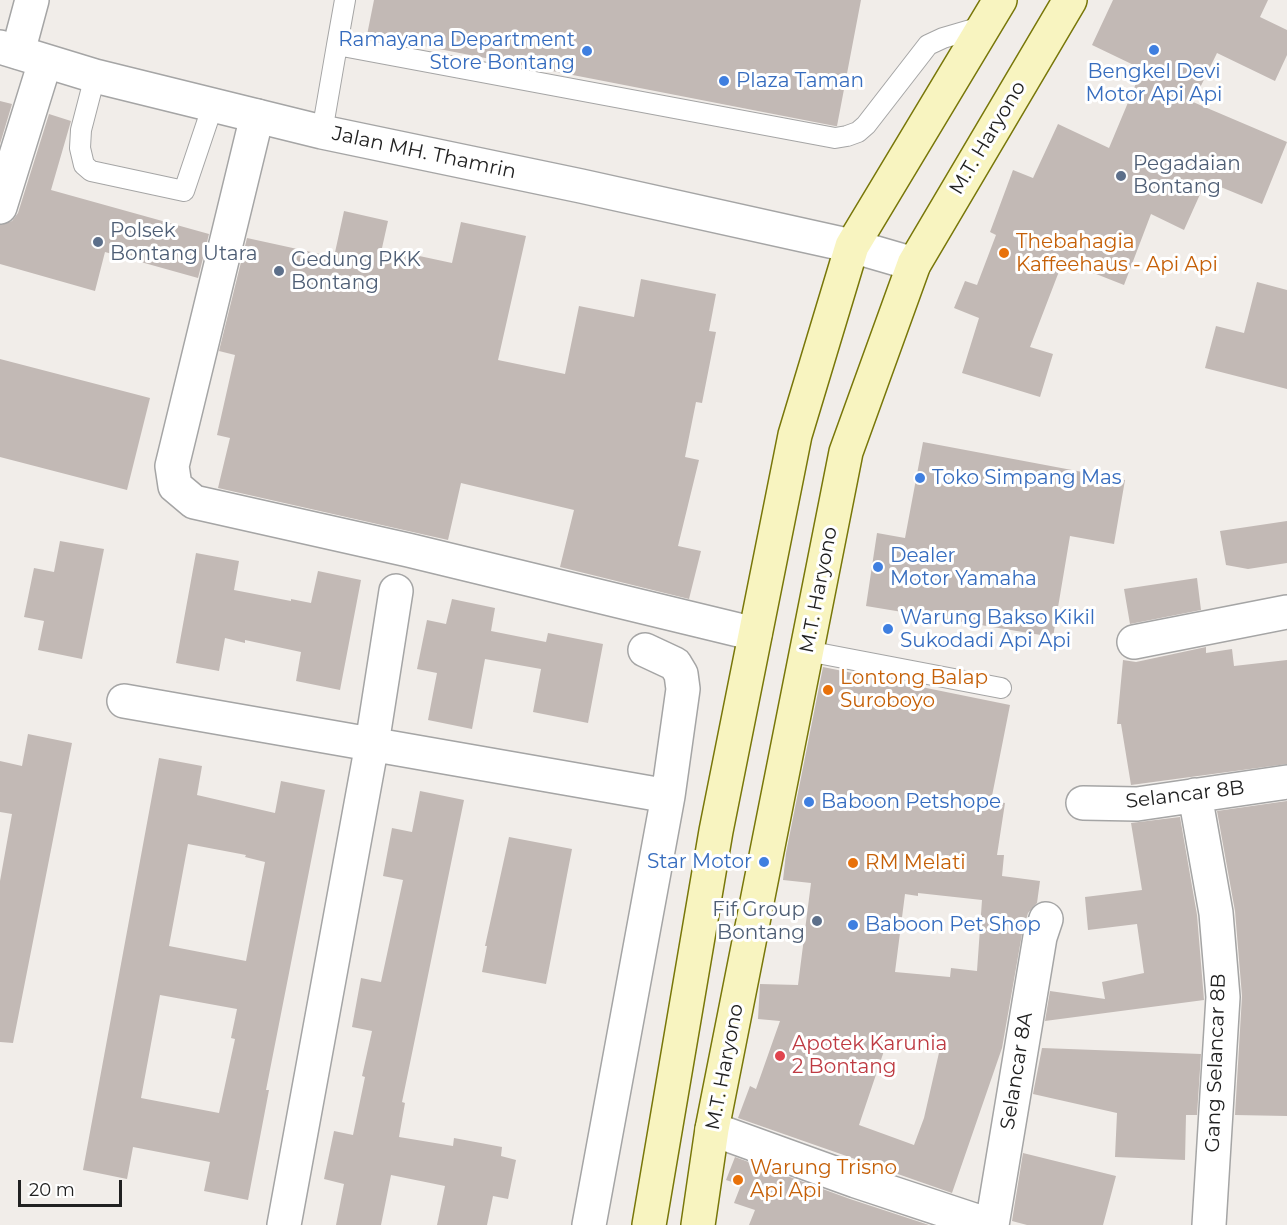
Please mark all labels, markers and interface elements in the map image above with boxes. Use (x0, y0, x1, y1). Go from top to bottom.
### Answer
place label: Ramayana Department Store Bontang (338, 28, 575, 75)
marker: Bengkel Devi Motor Api Api (1147, 43, 1161, 57)
marker: Ramayana Department Store Bontang (580, 44, 594, 58)
place label: Bengkel Devi Motor Api Api (1086, 60, 1222, 107)
place label: Plaza Taman (736, 69, 864, 93)
marker: Plaza Taman (717, 74, 731, 88)
street label: M.T. Haryono (945, 77, 1031, 199)
street label: Jalan MH. Thamrin (330, 122, 518, 184)
place label: Pegadaian Bontang (1133, 152, 1241, 199)
marker: Pegadaian Bontang (1114, 169, 1128, 183)
place label: Polsek Bontang Utara (110, 219, 257, 266)
place label: Thebahagia Kaffeehaus - Api Api (1016, 230, 1218, 277)
marker: Polsek Bontang Utara (91, 235, 105, 249)
marker: Thebahagia Kaffeehaus - Api Api (997, 246, 1011, 260)
place label: Gedung PKK Bontang (291, 248, 421, 295)
marker: Gedung PKK Bontang (272, 264, 286, 278)
place label: Toko Simpang Mas (932, 466, 1122, 490)
marker: Toko Simpang Mas (913, 471, 927, 485)
street label: M.T. Haryono (795, 525, 843, 655)
place label: Dealer Motor Yamaha (890, 544, 1037, 591)
marker: Dealer Motor Yamaha (871, 560, 885, 574)
place label: Warung Bakso Kikil Sukodadi Api Api (900, 606, 1095, 653)
marker: Warung Bakso Kikil Sukodadi Api Api (881, 622, 895, 636)
place label: Lontong Balap Suroboyo (840, 666, 988, 713)
marker: Lontong Balap Suroboyo (821, 683, 835, 697)
street label: Selancar 8B (1124, 776, 1246, 814)
place label: Baboon Petshope (821, 790, 1001, 814)
marker: Baboon Petshope (802, 795, 816, 809)
place label: Star Motor (647, 850, 752, 874)
place label: RM Melati (865, 851, 966, 875)
marker: Star Motor (757, 855, 771, 869)
marker: RM Melati (846, 856, 860, 870)
place label: Fif Group Bontang (712, 898, 805, 945)
place label: Baboon Pet Shop (865, 913, 1041, 937)
marker: Fif Group Bontang (810, 914, 824, 928)
marker: Baboon Pet Shop (846, 918, 860, 932)
street label: Gang Selancar 8B (1201, 973, 1231, 1153)
street label: M.T. Haryono (701, 1002, 749, 1132)
street label: Selancar 8A (996, 1011, 1038, 1131)
place label: Apotek Karunia 2 Bontang (792, 1032, 947, 1079)
marker: Apotek Karunia 2 Bontang (773, 1049, 787, 1063)
place label: Warung Trisno Api Api (750, 1156, 897, 1203)
scale bar (21, 1168, 124, 1206)
marker: Warung Trisno Api Api (731, 1173, 745, 1187)
text: 20 m (29, 1179, 75, 1201)

